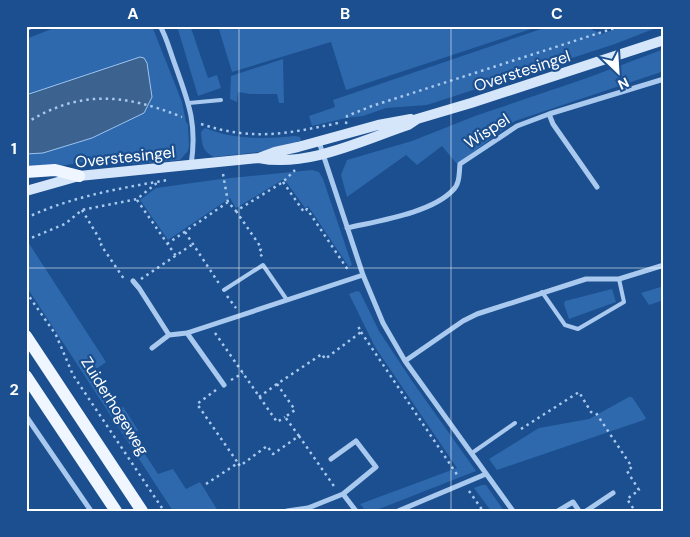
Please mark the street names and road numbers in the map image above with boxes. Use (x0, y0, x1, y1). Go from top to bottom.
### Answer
street label: Overstesingel (471, 45, 573, 97)
street label: Wispel (460, 109, 514, 153)
street label: Overstesingel (74, 141, 176, 173)
street label: Zuiderhogeweg (76, 353, 154, 459)

